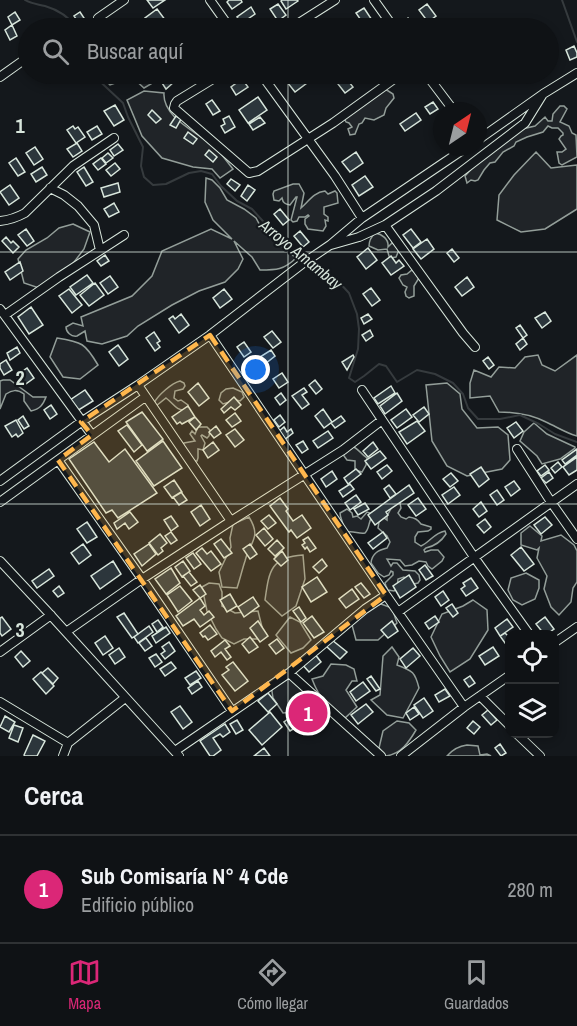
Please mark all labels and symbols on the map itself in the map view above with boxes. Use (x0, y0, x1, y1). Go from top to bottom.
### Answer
north arrow (433, 102, 487, 156)
text: 1 (15, 112, 25, 139)
water label: Arroyo Amambay (254, 213, 348, 295)
your location (241, 355, 270, 384)
text: 2 (15, 364, 25, 391)
text: 3 (15, 616, 25, 643)
pin: 1 (288, 690, 328, 736)

